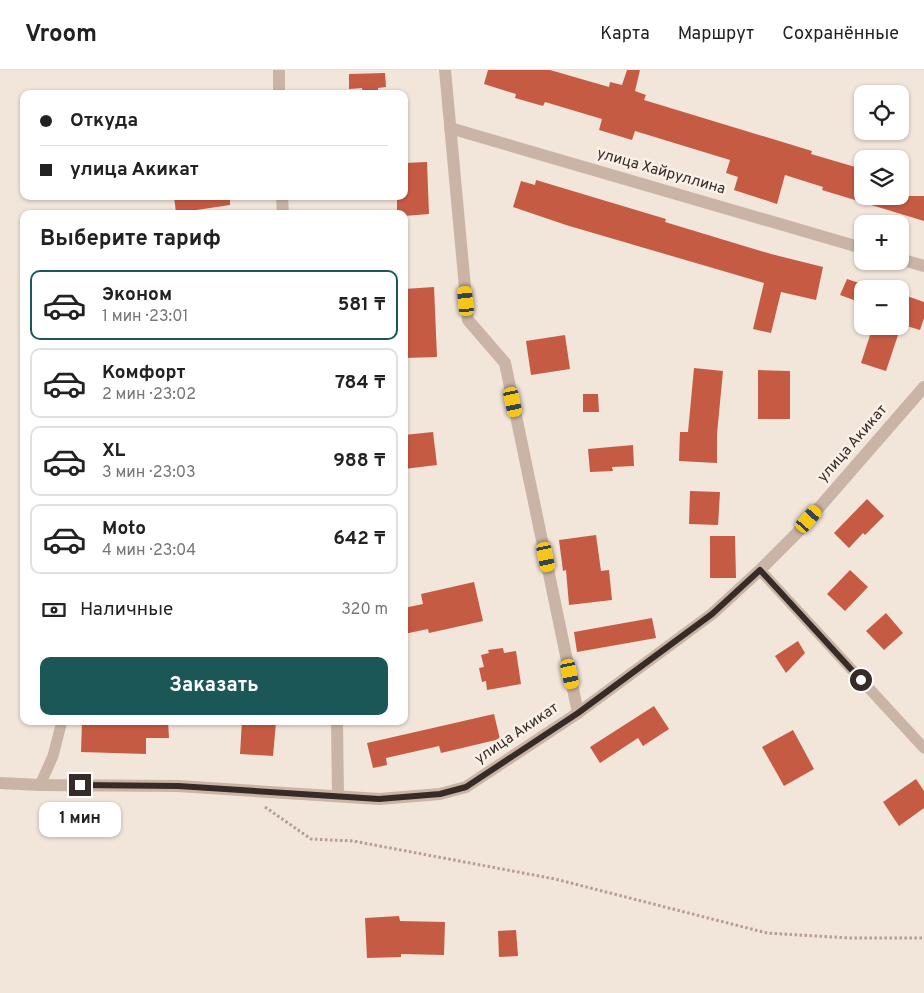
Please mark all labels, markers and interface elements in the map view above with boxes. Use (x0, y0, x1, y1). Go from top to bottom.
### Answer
text: Vroom (25, 20, 97, 50)
text: Карта (600, 23, 650, 46)
text: Маршрут (678, 23, 754, 46)
text: Сохранённые (782, 23, 899, 46)
map controls (854, 85, 909, 335)
button: locate (854, 85, 909, 140)
text: Откуда (70, 109, 138, 133)
street label: улица Хайруллина (595, 145, 727, 199)
button: layers (854, 150, 909, 205)
text: улица Акикат (70, 158, 199, 182)
button: + (854, 215, 909, 270)
text: Выберите тариф (40, 226, 221, 253)
button: − (854, 280, 909, 335)
icon: car (42, 283, 87, 328)
text: Эконом (102, 283, 172, 307)
car (456, 285, 475, 317)
text: 581 ₸ (338, 293, 386, 317)
text: 1 мин · 23:01 (102, 307, 188, 327)
icon: car (42, 361, 87, 406)
text: Комфорт (102, 361, 185, 385)
text: 784 ₸ (335, 371, 386, 395)
text: 2 мин · 23:02 (102, 385, 196, 405)
car (502, 386, 523, 418)
street label: улица Акикат (814, 401, 892, 487)
icon: car (42, 439, 87, 484)
text: XL (102, 439, 125, 463)
text: 988 ₸ (333, 449, 386, 473)
text: 3 мин · 23:03 (102, 463, 196, 483)
car (793, 503, 824, 535)
icon: car (42, 517, 87, 562)
text: Moto (102, 517, 146, 541)
text: 642 ₸ (333, 527, 386, 551)
text: 4 мин · 23:04 (102, 541, 196, 561)
car (535, 541, 556, 573)
icon: cash (40, 596, 68, 624)
text: Наличные (80, 598, 173, 622)
text: 320 m (341, 600, 388, 620)
button: Заказать (40, 657, 388, 715)
car (559, 658, 580, 690)
route start (850, 669, 872, 691)
street label: улица Акикат (471, 699, 563, 769)
route end (69, 774, 91, 796)
callout: 1 мин (39, 802, 121, 838)
text: 1 мин (59, 809, 101, 829)

